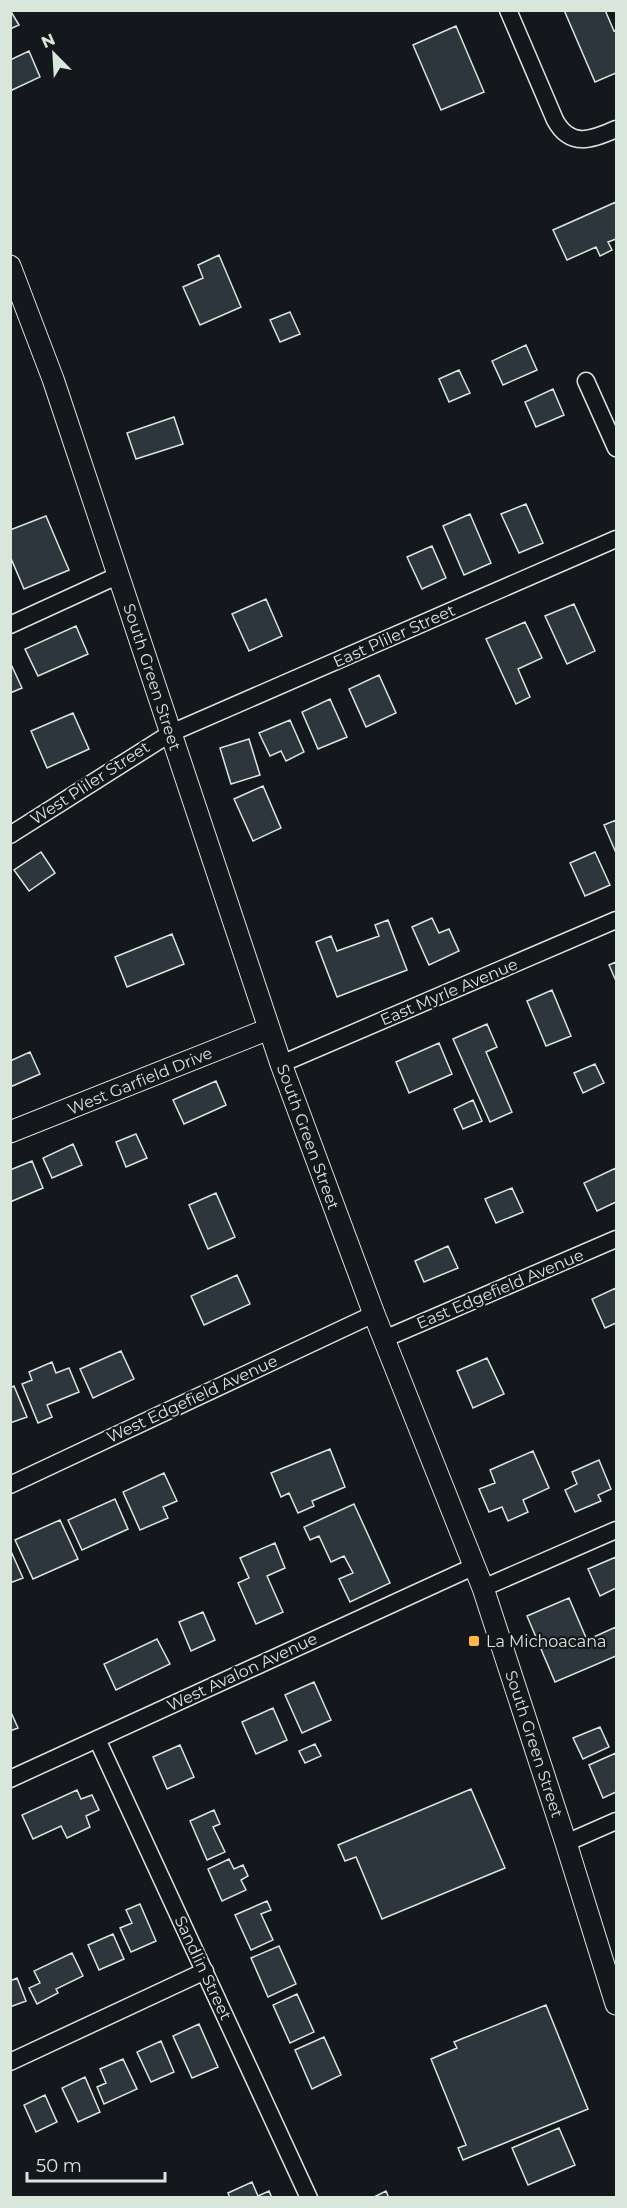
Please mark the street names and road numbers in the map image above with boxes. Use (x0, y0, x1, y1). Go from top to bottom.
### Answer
street label: East Pliler Street (330, 600, 458, 671)
street label: South Green Street (119, 601, 185, 753)
street label: West Pliler Street (27, 737, 154, 829)
street label: East Myrle Avenue (377, 954, 521, 1030)
street label: West Garfield Drive (65, 1043, 215, 1119)
street label: South Green Street (273, 1062, 343, 1213)
street label: East Edgefield Avenue (414, 1245, 586, 1333)
street label: West Edgefield Avenue (104, 1351, 280, 1447)
street label: West Avalon Avenue (164, 1629, 320, 1715)
street label: South Green Street (501, 1668, 567, 1820)
street label: Sandlin Street (171, 1913, 236, 2024)

